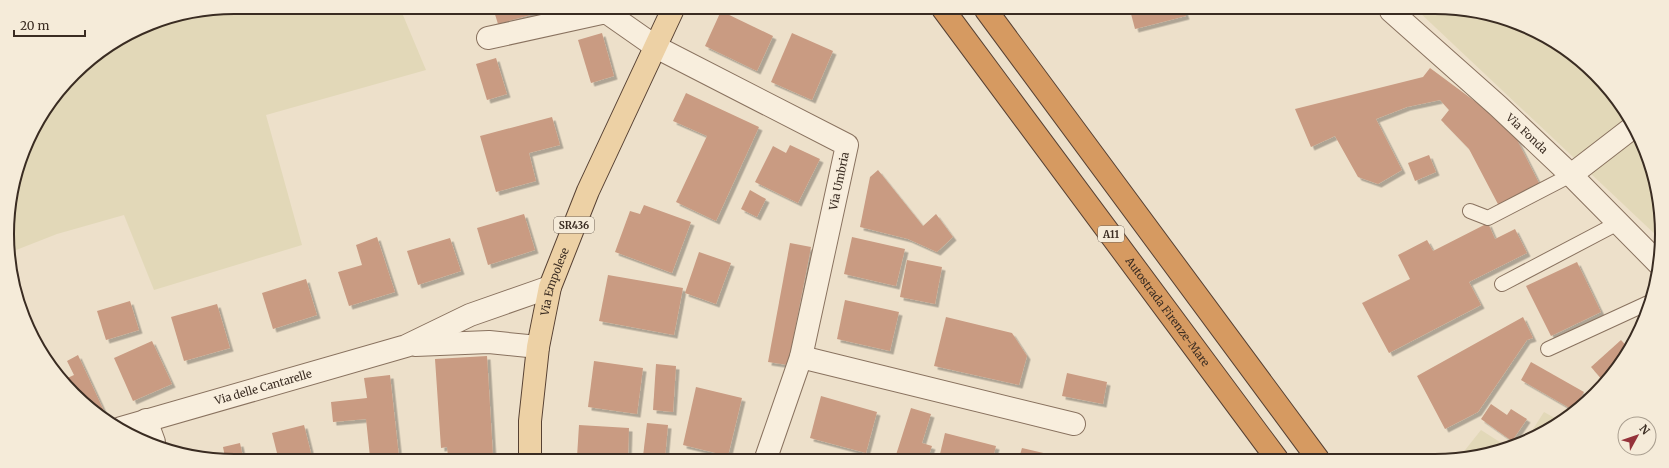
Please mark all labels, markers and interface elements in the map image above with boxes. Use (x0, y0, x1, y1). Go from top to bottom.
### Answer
scale bar (14, 12, 85, 38)
text: 20 m (20, 18, 49, 33)
street label: Via Fonda (1503, 110, 1551, 156)
street label: Via Umbria (826, 151, 852, 212)
road number: SR436 (554, 217, 594, 233)
road number: A11 (1098, 226, 1124, 242)
street label: Via Empolese (537, 245, 572, 318)
street label: Autostrada Firenze-Mare (1122, 254, 1213, 369)
street label: Via delle Cantarelle (212, 366, 314, 408)
north arrow (1617, 416, 1657, 456)
text: N (1637, 422, 1653, 438)

